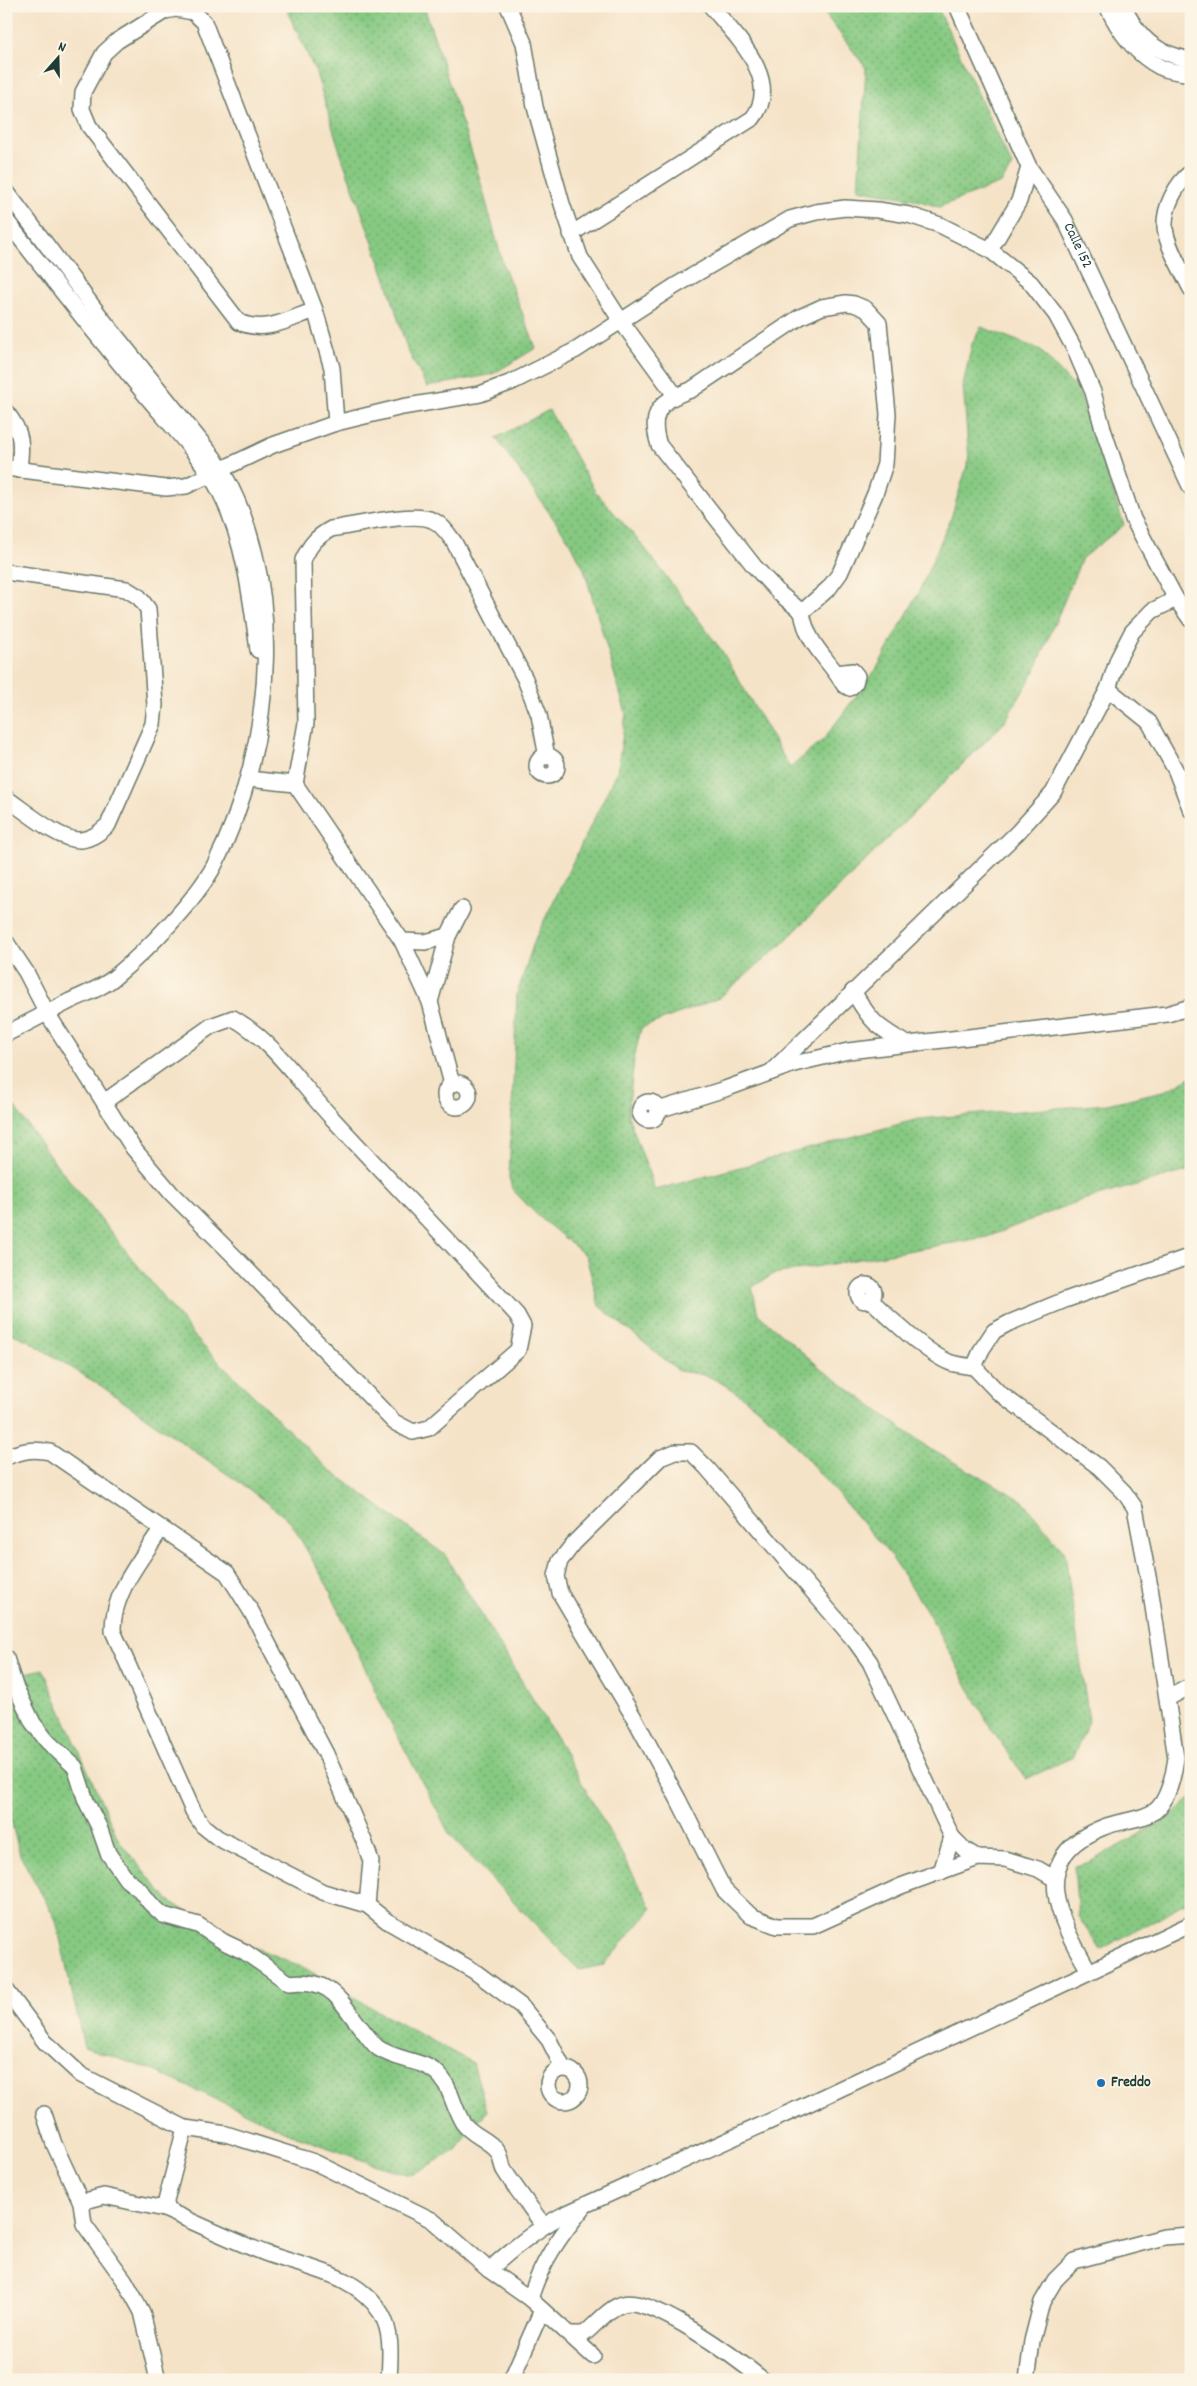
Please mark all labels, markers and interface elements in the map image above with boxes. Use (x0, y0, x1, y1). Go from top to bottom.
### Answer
north arrow (32, 32, 82, 82)
text: N (55, 37, 69, 58)
street label: Calle 152 (1057, 219, 1097, 272)
place label: Freddo (1111, 2072, 1151, 2094)
marker: Freddo (1095, 2077, 1107, 2089)

